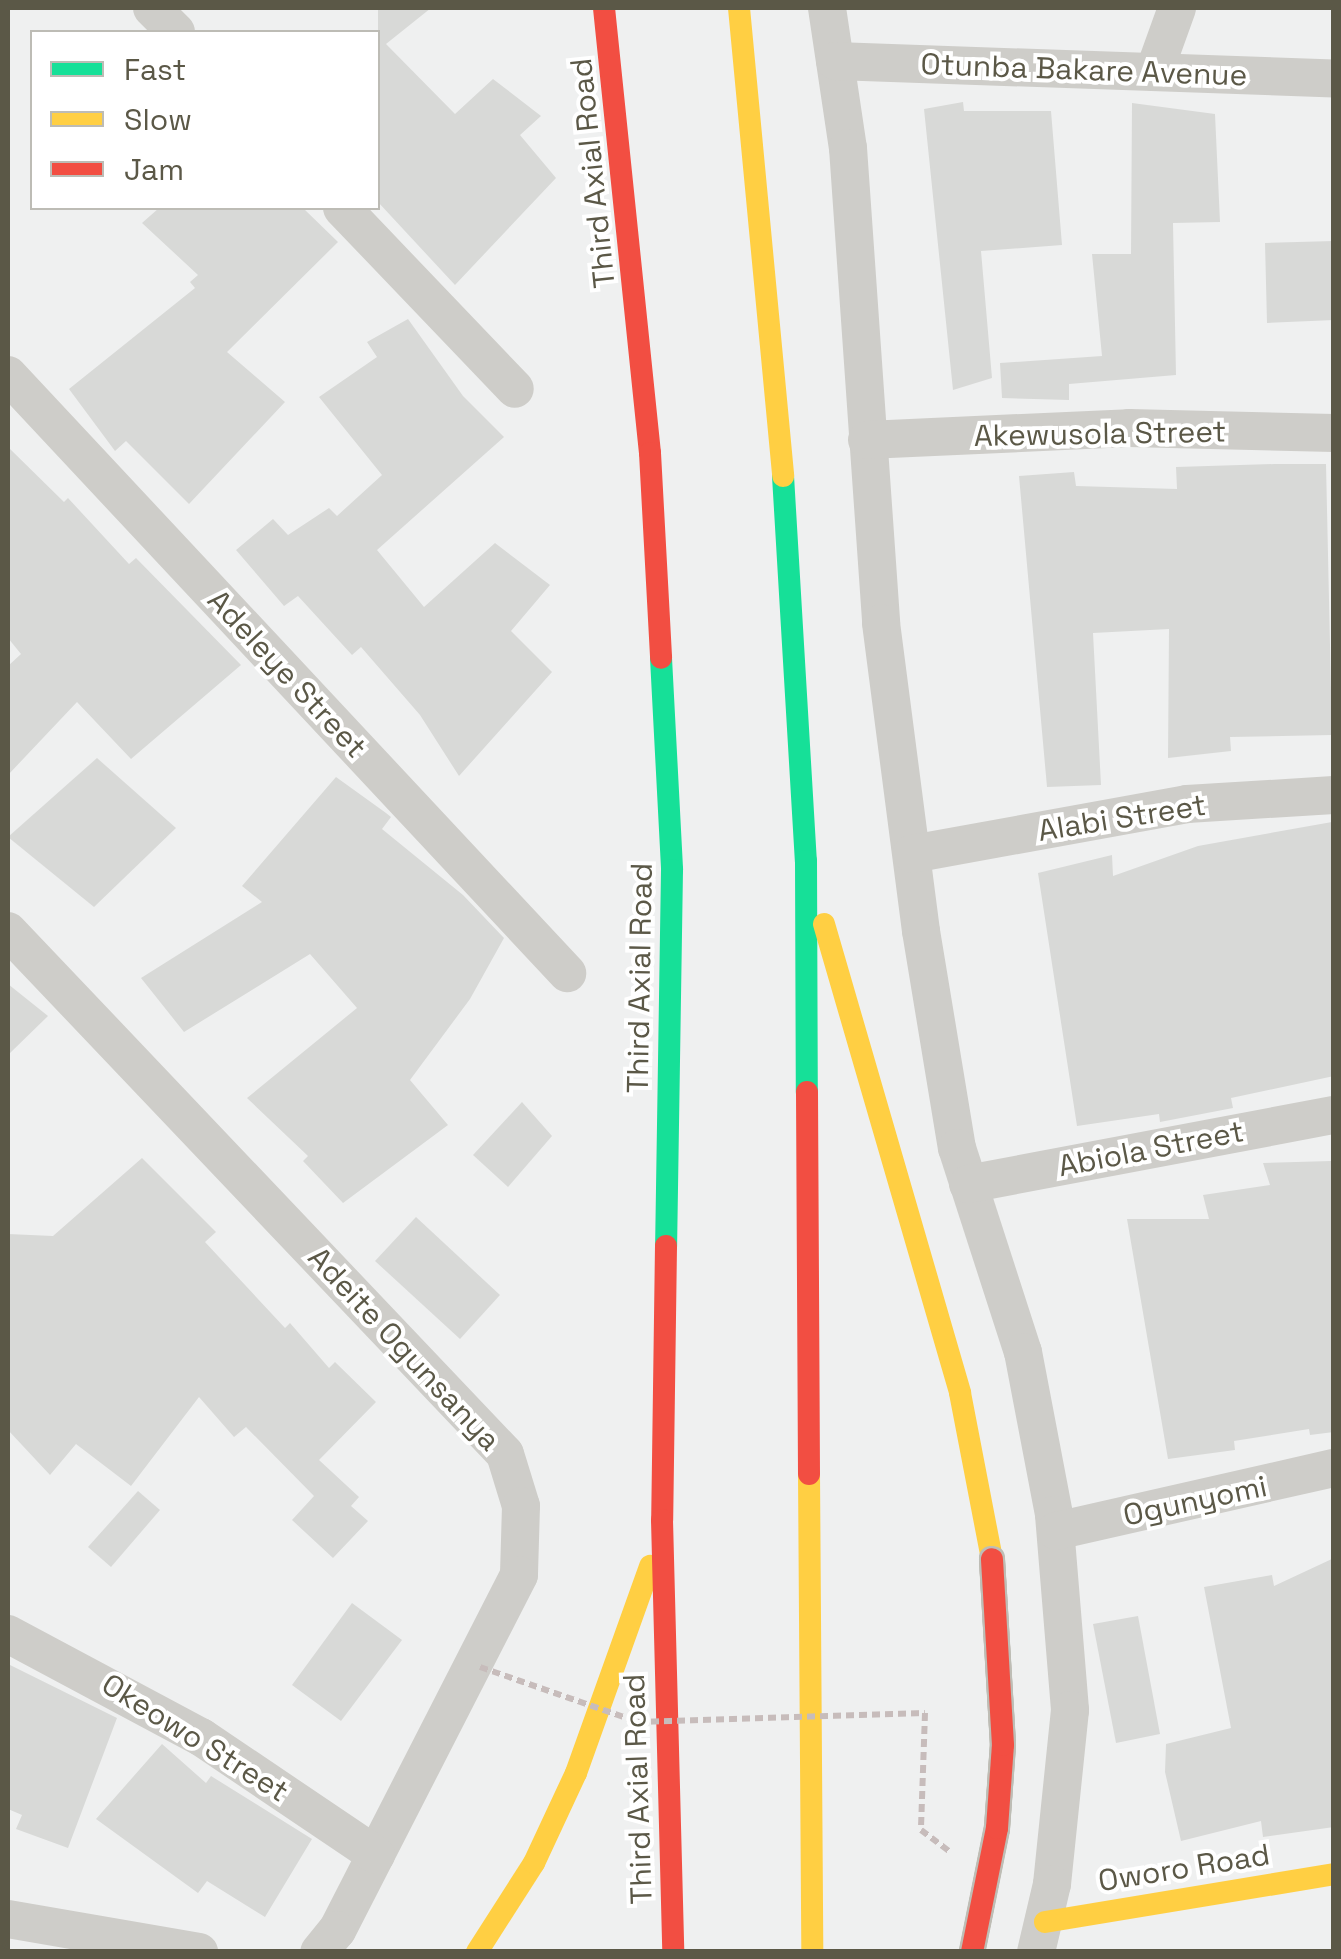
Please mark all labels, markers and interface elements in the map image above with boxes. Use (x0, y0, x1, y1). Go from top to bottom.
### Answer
legend (30, 30, 380, 210)
street label: Otunba Bakare Avenue (920, 46, 1248, 94)
text: Fast (124, 50, 186, 89)
street label: Third Axial Road (563, 56, 623, 290)
text: Slow (124, 100, 192, 139)
text: Jam (124, 150, 184, 189)
street label: Akewusola Street (973, 414, 1227, 454)
street label: Adeleye Street (200, 583, 374, 765)
street label: Alabi Street (1035, 787, 1209, 849)
street label: Third Axial Road (620, 862, 660, 1094)
street label: Abiola Street (1055, 1113, 1247, 1185)
street label: Adeite Ogunsanya (301, 1240, 507, 1458)
street label: Ogunyomi (1120, 1468, 1270, 1534)
street label: Okeowo Street (95, 1666, 295, 1810)
street label: Third Axial Road (616, 1673, 660, 1905)
street label: Oworo Road (1096, 1837, 1272, 1899)

